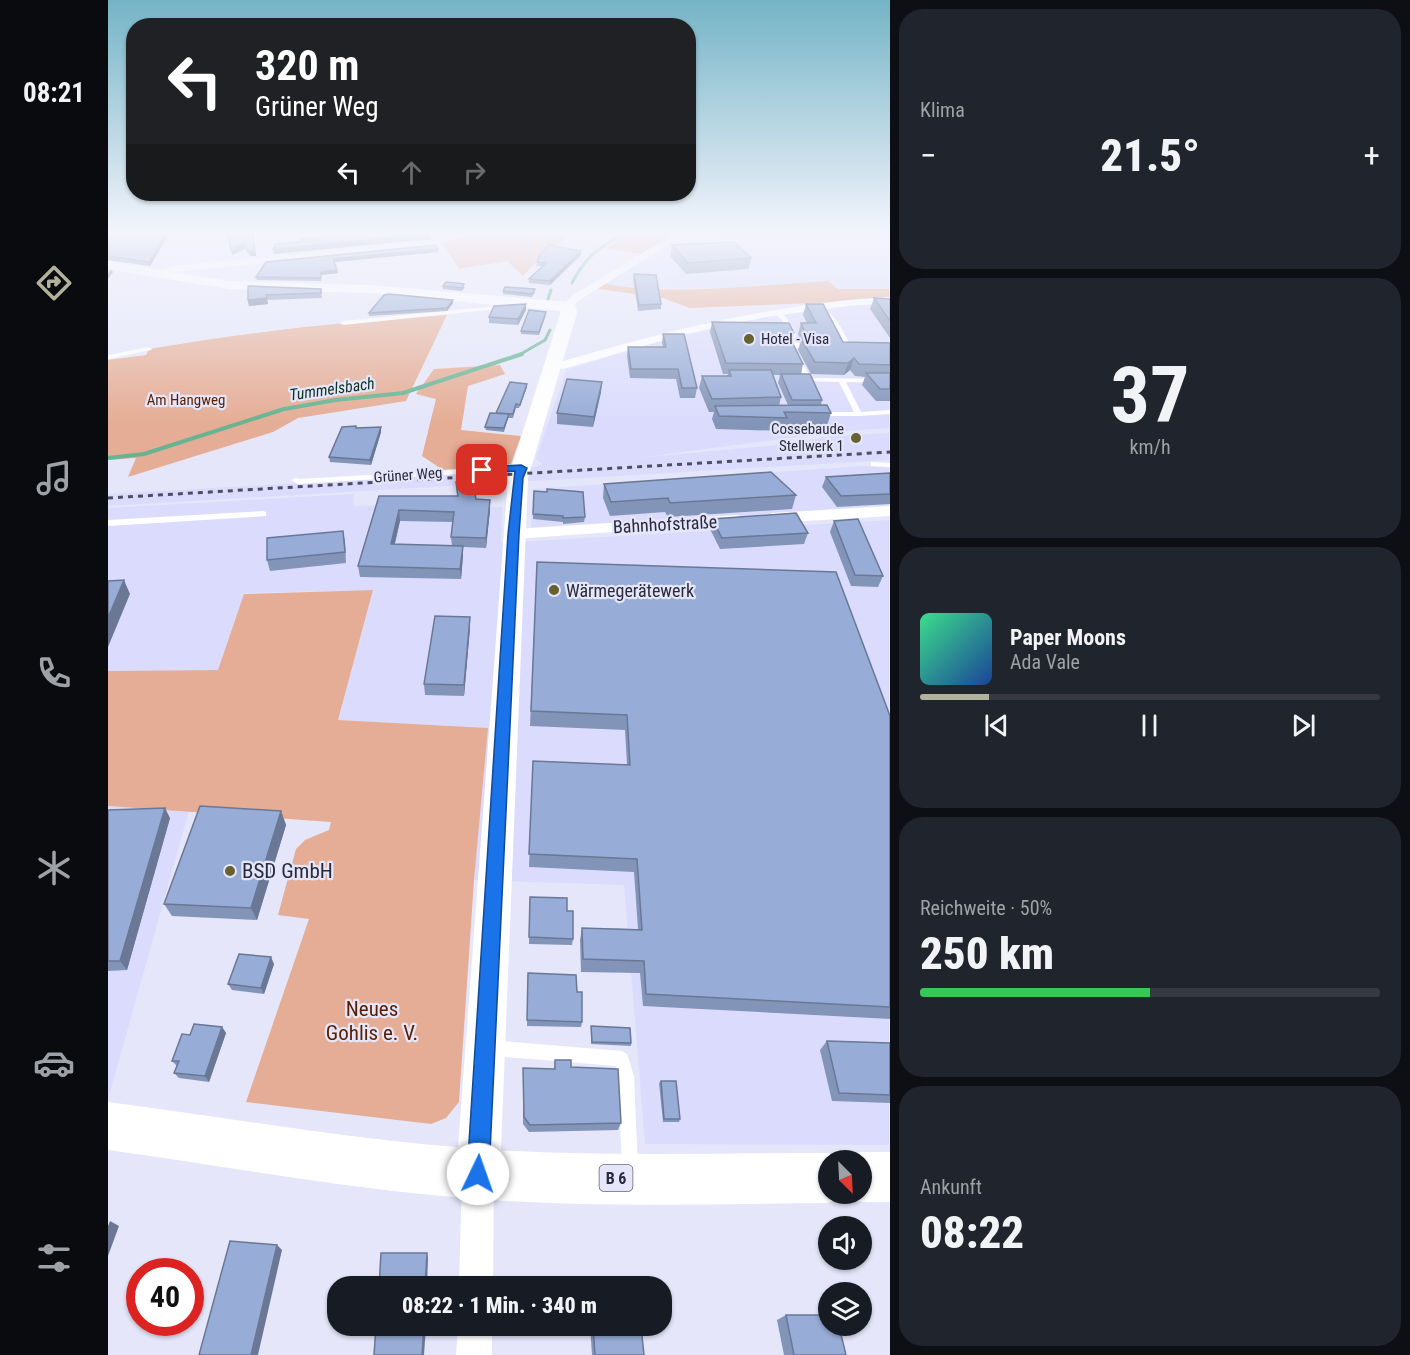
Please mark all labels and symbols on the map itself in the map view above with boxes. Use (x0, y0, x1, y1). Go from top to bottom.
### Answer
place label: Hotel - Visa (761, 330, 829, 348)
marker: Hotel - Visa (742, 332, 756, 346)
water label: Tummelsbach (288, 374, 376, 404)
park label: Am Hangweg (147, 391, 225, 409)
place label: Cossebaude Stellwerk 1 (771, 420, 844, 455)
marker: Cossebaude Stellwerk 1 (849, 431, 863, 445)
pin (456, 444, 507, 495)
street label: Grüner Weg (373, 464, 443, 486)
street label: Bahnhofstraße (612, 511, 718, 537)
place label: Wärmegerätewerk (566, 580, 694, 601)
marker: Wärmegerätewerk (547, 583, 561, 597)
place label: BSD GmbH (242, 859, 333, 883)
marker: BSD GmbH (223, 864, 237, 878)
park label: Neues Gohlis e. V. (326, 997, 418, 1045)
position arrow (446, 1142, 510, 1206)
north arrow (818, 1150, 872, 1204)
road number: B 6 (600, 1165, 632, 1191)
speed limit sign: 40 (126, 1258, 204, 1336)

